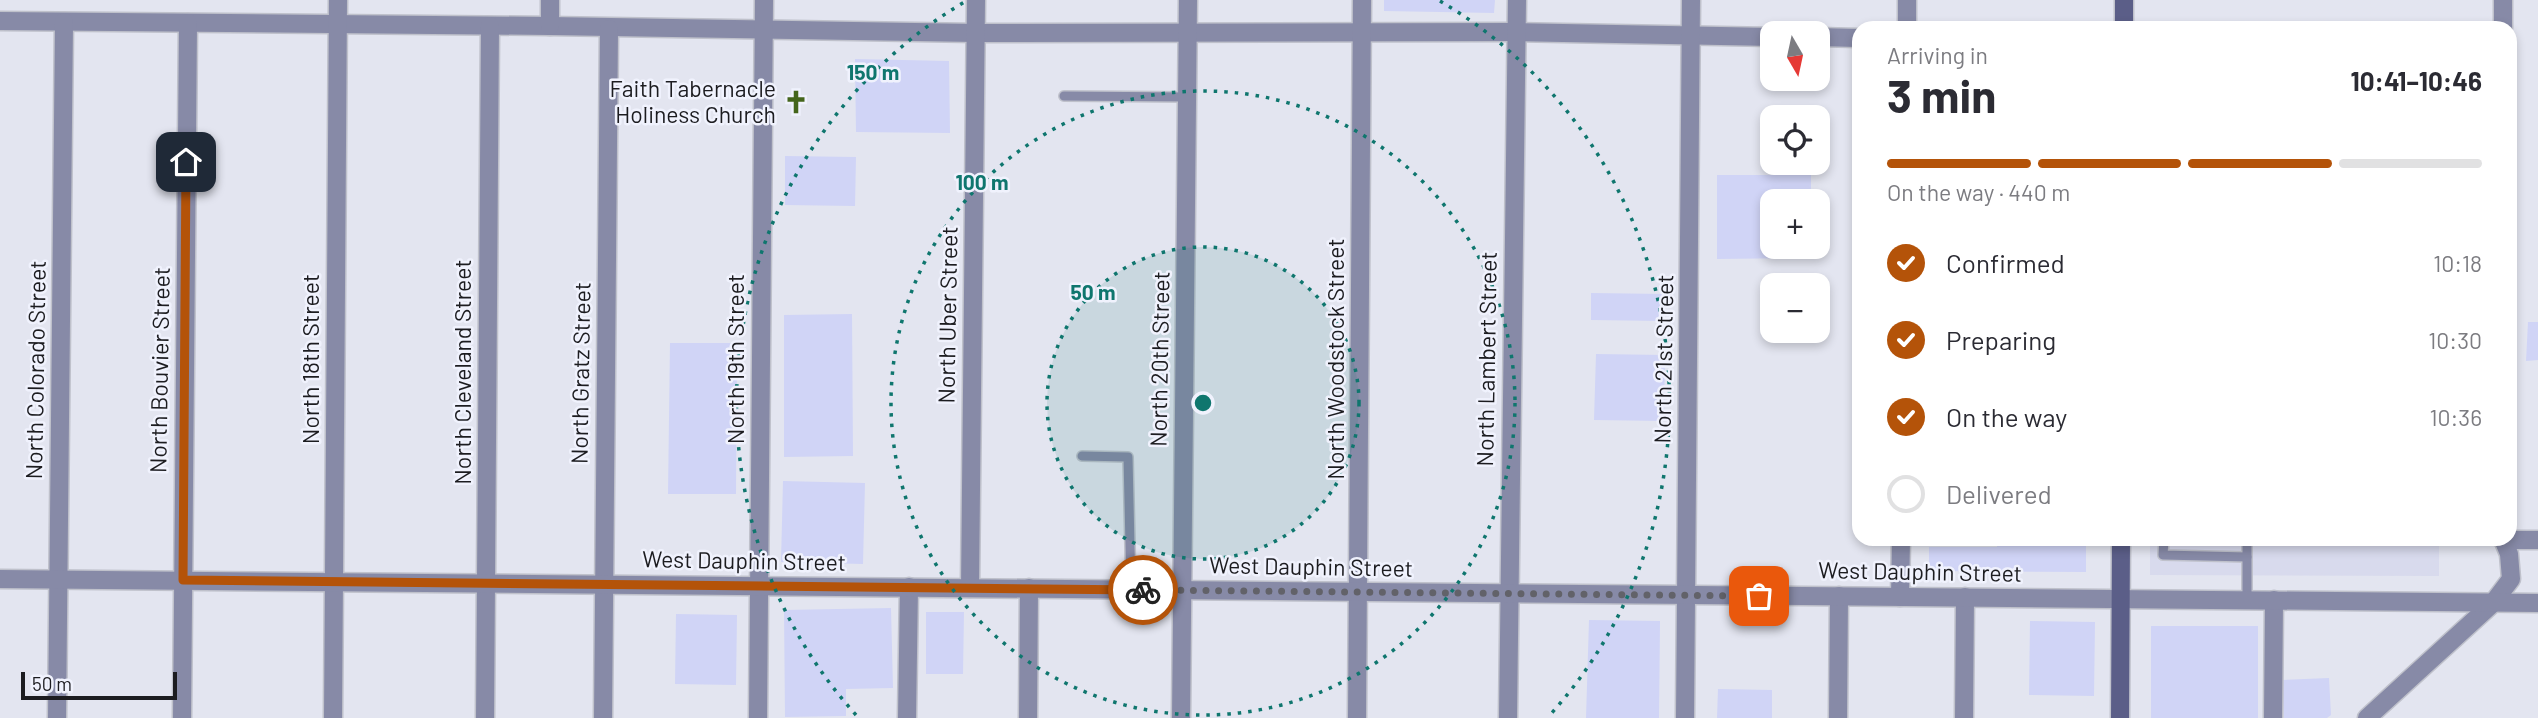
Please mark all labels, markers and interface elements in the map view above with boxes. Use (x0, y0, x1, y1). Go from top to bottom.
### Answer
north arrow (1760, 21, 1830, 91)
map controls (1760, 21, 1830, 343)
text: Arriving in (1887, 41, 1988, 69)
text: 150 m (847, 59, 899, 84)
text: 10:41–10:46 (2351, 65, 2482, 96)
text: 3 min (1887, 67, 1996, 122)
place label: Faith Tabernacle Holiness Church (610, 74, 776, 128)
church icon: Faith Tabernacle Holiness Church (782, 88, 810, 116)
button: locate (1760, 105, 1830, 175)
pin (156, 132, 216, 192)
icon: home (167, 143, 205, 181)
text: 100 m (955, 169, 1009, 194)
text: On the way · 440 m (1887, 178, 2070, 206)
button: + (1760, 189, 1830, 259)
street label: North Uber Street (931, 226, 963, 404)
street label: North Woodstock Street (1321, 238, 1349, 480)
icon: check (1887, 244, 1925, 282)
text: Confirmed (1946, 247, 2065, 278)
text: 10:18 (2433, 249, 2482, 277)
street label: North Lambert Street (1470, 251, 1502, 467)
street label: North Cleveland Street (448, 259, 476, 485)
street label: North Colorado Street (19, 260, 51, 480)
street label: North Bouvier Street (143, 267, 175, 473)
street label: North 20th Street (1143, 271, 1175, 447)
button: − (1760, 273, 1830, 343)
street label: North 18th Street (296, 274, 324, 444)
street label: North 19th Street (721, 274, 749, 444)
street label: North 21st Street (1648, 274, 1678, 444)
text: 50 m (1070, 279, 1116, 304)
street label: North Gratz Street (564, 282, 596, 464)
icon: check (1887, 321, 1925, 359)
text: Preparing (1946, 324, 2056, 355)
text: 10:30 (2428, 326, 2482, 354)
centre of rings (1191, 391, 1215, 415)
icon: check (1887, 398, 1925, 436)
text: On the way (1946, 401, 2067, 432)
text: 10:36 (2429, 403, 2482, 431)
text: Delivered (1946, 478, 2052, 509)
street label: West Dauphin Street (642, 544, 846, 576)
street label: West Dauphin Street (1209, 550, 1413, 582)
courier (1108, 555, 1178, 625)
street label: West Dauphin Street (1818, 555, 2022, 587)
pin (1729, 566, 1789, 626)
icon: bike (1124, 571, 1162, 609)
icon: bag (1740, 577, 1778, 615)
scale bar (21, 669, 177, 701)
text: 50 m (32, 672, 72, 695)

